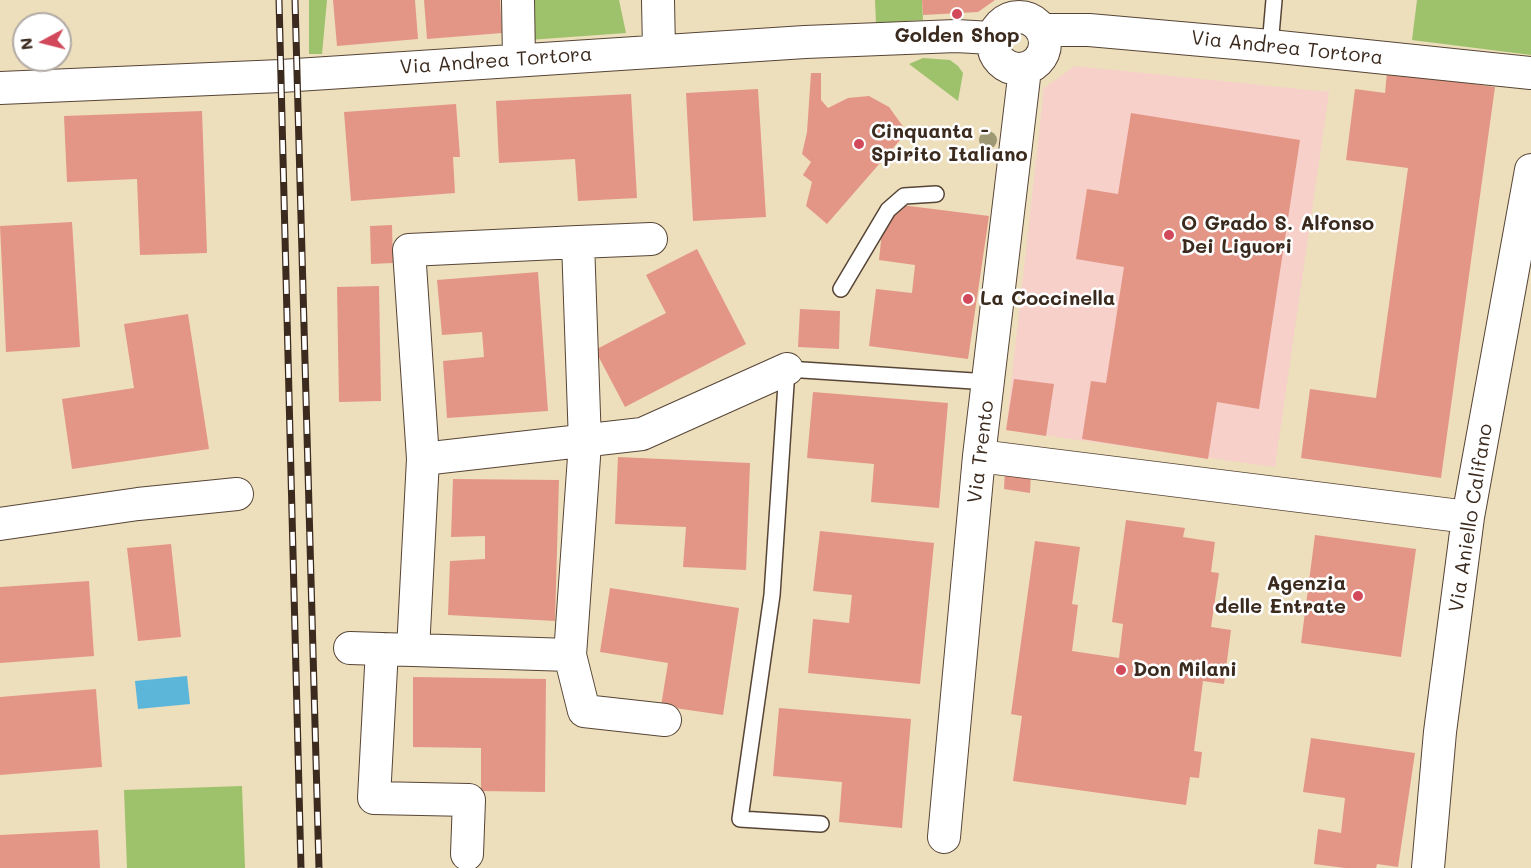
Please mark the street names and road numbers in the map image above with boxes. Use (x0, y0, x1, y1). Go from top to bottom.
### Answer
street label: Via Andrea Tortora (1190, 26, 1384, 70)
street label: Via Andrea Tortora (399, 42, 593, 80)
street label: Via Trento (963, 399, 999, 505)
street label: Via Aniello Califano (1444, 422, 1498, 614)

